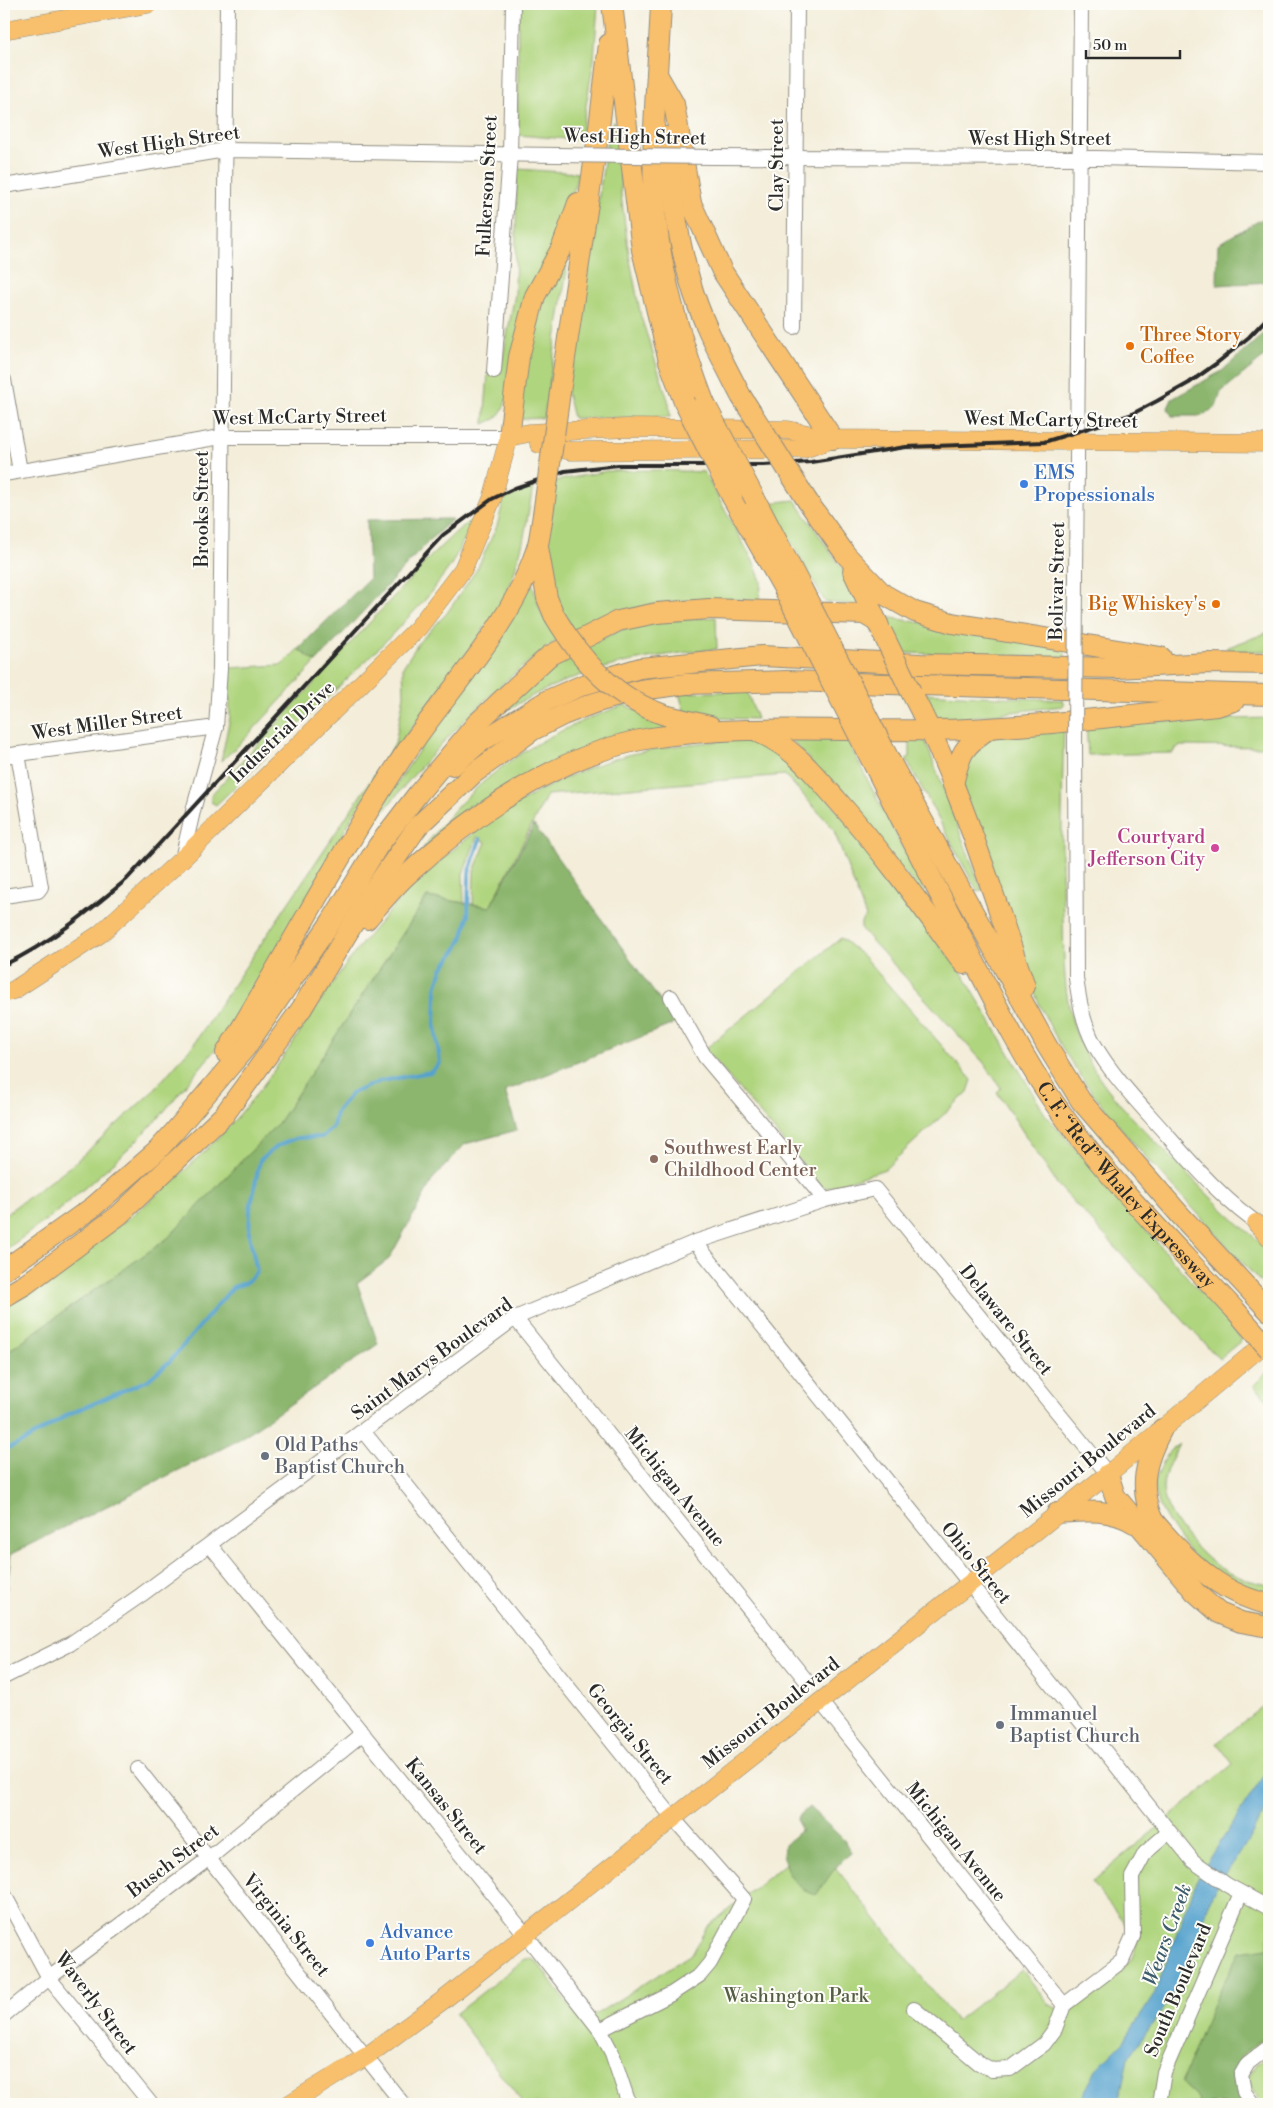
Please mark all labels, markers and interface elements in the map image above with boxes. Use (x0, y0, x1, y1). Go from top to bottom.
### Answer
scale bar (1086, 28, 1179, 60)
text: 50 m (1093, 36, 1127, 55)
street label: Fulkerson Street (471, 114, 503, 258)
street label: Clay Street (765, 118, 789, 211)
street label: West High Street (96, 120, 242, 164)
street label: West High Street (562, 124, 707, 150)
street label: West High Street (968, 127, 1112, 151)
place label: Three Story Coffee (1140, 323, 1242, 369)
marker: Three Story Coffee (1124, 340, 1136, 352)
street label: West McCarty Street (212, 403, 387, 431)
street label: West McCarty Street (963, 406, 1138, 434)
street label: Brooks Street (190, 450, 214, 569)
place label: EMS Propessionals (1034, 461, 1155, 507)
marker: EMS Propessionals (1018, 478, 1030, 490)
street label: Bolivar Street (1044, 521, 1070, 642)
place label: Big Whiskey's (1087, 592, 1206, 616)
marker: Big Whiskey's (1210, 598, 1222, 610)
street label: Industrial Drive (224, 676, 340, 788)
street label: West Miller Street (29, 700, 184, 746)
place label: Courtyard Jefferson City (1087, 825, 1206, 871)
marker: Courtyard Jefferson City (1209, 842, 1221, 854)
street label: C. F. “Red” Whaley Expressway (1031, 1077, 1221, 1294)
place label: Southwest Early Childhood Center (664, 1136, 817, 1182)
marker: Southwest Early Childhood Center (648, 1153, 660, 1165)
street label: Delaware Street (954, 1260, 1058, 1380)
street label: Saint Marys Boulevard (347, 1292, 517, 1426)
street label: Missouri Boulevard (1015, 1399, 1161, 1523)
street label: Michigan Avenue (619, 1422, 731, 1552)
place label: Old Paths Baptist Church (274, 1433, 405, 1479)
marker: Old Paths Baptist Church (259, 1450, 271, 1462)
street label: Ohio Street (936, 1517, 1017, 1609)
street label: Missouri Boulevard (697, 1652, 845, 1774)
street label: Georgia Street (582, 1678, 678, 1790)
place label: Immanuel Baptist Church (1009, 1702, 1140, 1748)
marker: Immanuel Baptist Church (994, 1719, 1006, 1731)
street label: Kansas Street (400, 1753, 492, 1859)
street label: Michigan Avenue (900, 1777, 1012, 1907)
street label: Busch Street (122, 1819, 224, 1904)
street label: Virginia Street (237, 1868, 335, 1982)
water label: Wears Creek (1138, 1881, 1198, 1989)
place label: Advance Auto Parts (379, 1920, 470, 1966)
street label: South Boulevard (1139, 1920, 1217, 2060)
marker: Advance Auto Parts (364, 1937, 376, 1949)
street label: Waverly Street (49, 1946, 143, 2059)
park label: Washington Park (723, 1984, 869, 2008)

